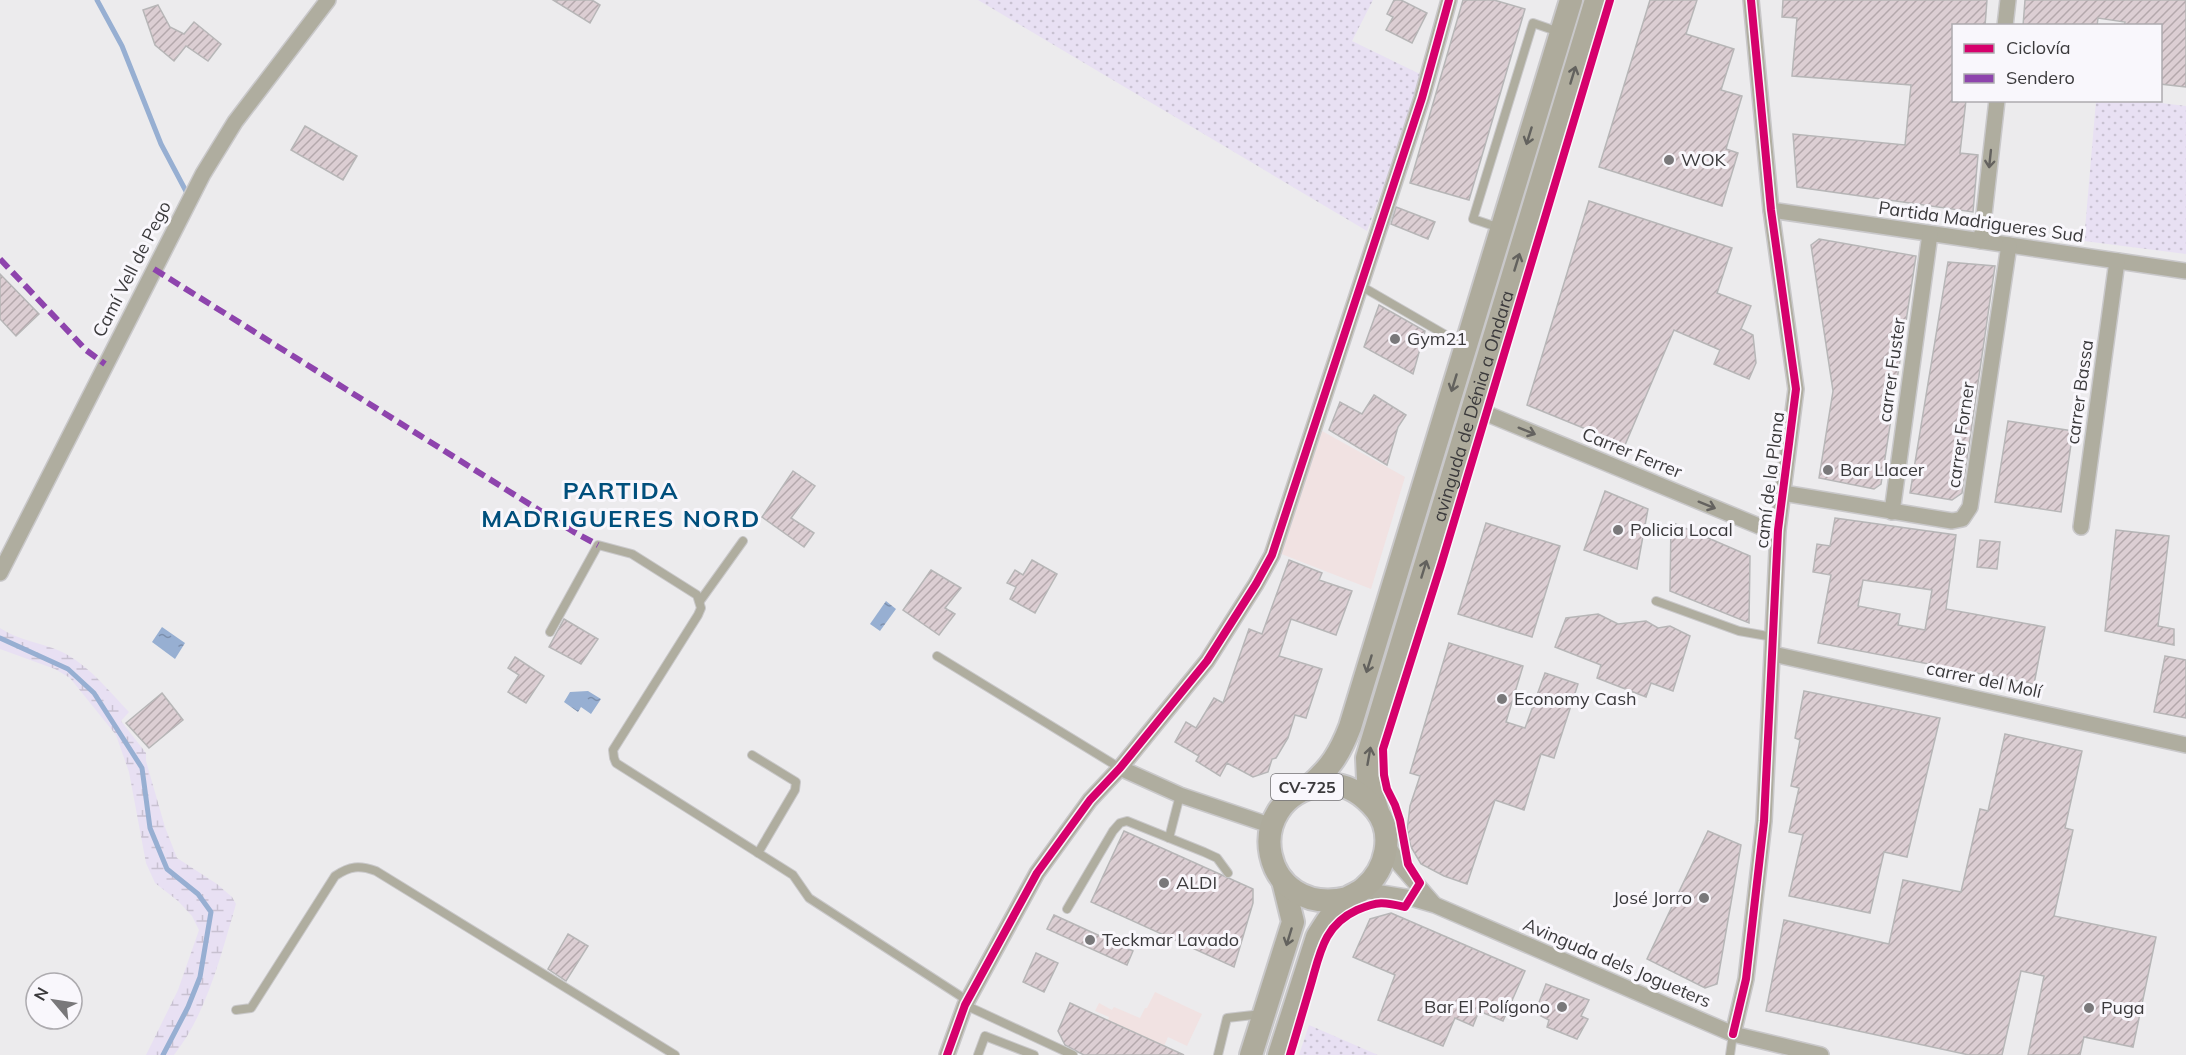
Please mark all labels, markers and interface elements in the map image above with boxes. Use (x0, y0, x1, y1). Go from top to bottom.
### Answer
legend (1952, 24, 2162, 102)
text: Ciclovía (2006, 36, 2071, 59)
one-way arrow (1568, 66, 1579, 85)
text: Sendero (2006, 66, 2075, 89)
one-way arrow (1523, 126, 1534, 145)
place label: WOK (1681, 148, 1727, 171)
one-way arrow (1984, 148, 1995, 168)
marker: WOK (1662, 153, 1676, 167)
street label: Partida Madrigueres Sud (1877, 196, 2085, 247)
street label: Camí Vell de Pego (87, 197, 176, 341)
one-way arrow (1512, 252, 1523, 271)
street label: avinguda de Dénia a Ondara (1427, 288, 1519, 525)
street label: carrer Fuster (1873, 316, 1910, 424)
place label: Gym21 (1407, 327, 1467, 350)
marker: Gym21 (1388, 332, 1402, 346)
street label: carrer Bassa (2061, 338, 2098, 446)
one-way arrow (1448, 373, 1459, 392)
street label: carrer Forner (1942, 380, 1979, 490)
street label: camí de la Plana (1750, 410, 1789, 550)
street label: Carrer Ferrer (1579, 422, 1686, 483)
one-way arrow (1517, 426, 1535, 437)
place label: Bar Llacer (1840, 458, 1925, 481)
marker: Bar Llacer (1821, 463, 1835, 477)
district label: PARTIDA MADRIGUERES NORD (481, 475, 761, 533)
one-way arrow (1697, 500, 1716, 511)
place label: Policia Local (1630, 518, 1733, 541)
marker: Policia Local (1611, 523, 1625, 537)
one-way arrow (1419, 560, 1430, 579)
one-way arrow (1363, 654, 1374, 673)
street label: carrer del Molí (1924, 656, 2046, 703)
place label: Economy Cash (1514, 687, 1637, 710)
marker: Economy Cash (1495, 692, 1509, 706)
one-way arrow (1364, 747, 1375, 766)
road number: CV-725 (1271, 774, 1343, 800)
place label: ALDI (1176, 871, 1217, 894)
marker: ALDI (1157, 876, 1171, 890)
place label: José Jorro (1613, 886, 1692, 909)
marker: José Jorro (1697, 891, 1711, 905)
street label: Avinguda dels Jogueters (1520, 913, 1715, 1013)
one-way arrow (1283, 927, 1294, 946)
place label: Teckmar Lavado (1102, 928, 1239, 951)
marker: Teckmar Lavado (1083, 933, 1097, 947)
north arrow (24, 971, 84, 1031)
text: N (29, 984, 53, 1004)
place label: Bar El Polígono (1424, 995, 1550, 1018)
place label: Puga (2101, 996, 2145, 1019)
marker: Bar El Polígono (1555, 1000, 1569, 1014)
marker: Puga (2082, 1001, 2096, 1015)

